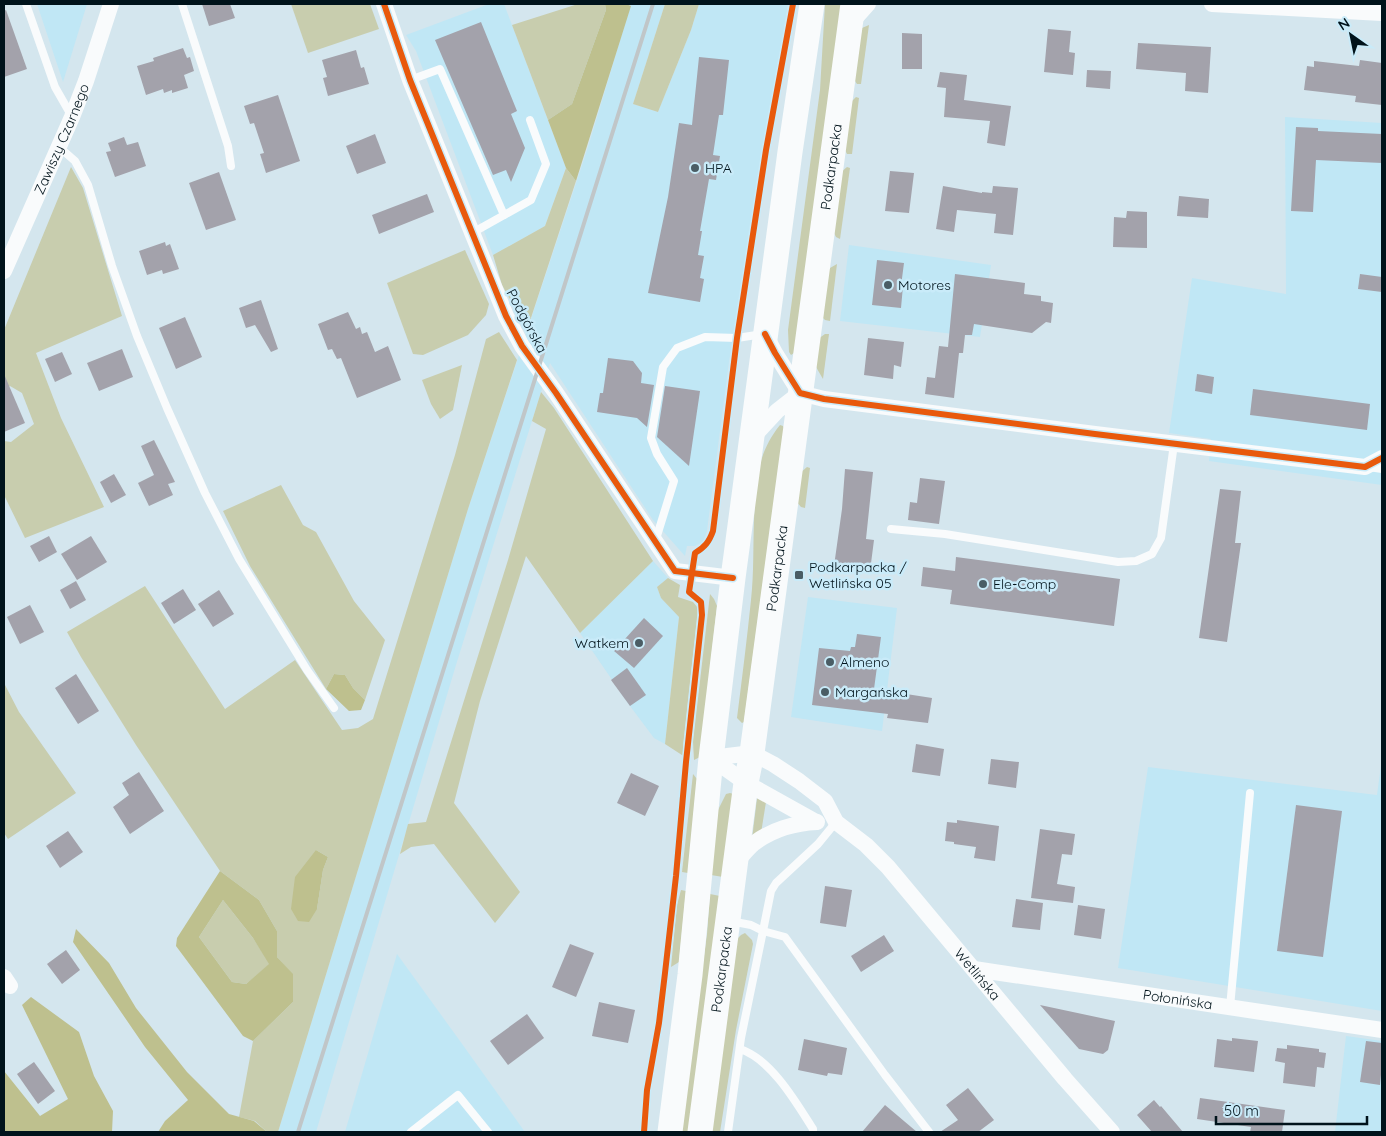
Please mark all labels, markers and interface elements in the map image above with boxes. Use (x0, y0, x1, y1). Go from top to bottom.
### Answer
north arrow (1326, 10, 1376, 60)
text: N (1335, 14, 1353, 34)
street label: Zawiszy Czarnego (30, 81, 93, 197)
street label: Podkarpacka (816, 123, 846, 211)
place label: HPA (705, 159, 732, 177)
marker: HPA (689, 162, 701, 174)
place label: Motores (898, 276, 951, 294)
marker: Motores (882, 279, 894, 291)
street label: Podgórska (503, 286, 551, 356)
street label: Podkarpacka (762, 524, 792, 612)
place label: Podkarpacka / Wetlińska 05 (809, 558, 907, 592)
marker: Podkarpacka / Wetlińska 05 (793, 569, 805, 581)
place label: Ele-Comp (993, 575, 1056, 593)
marker: Ele-Comp (977, 578, 989, 590)
place label: Watkem (575, 634, 629, 652)
marker: Watkem (633, 637, 645, 649)
place label: Almeno (840, 653, 890, 671)
marker: Almeno (824, 656, 836, 668)
place label: Margańska (835, 683, 908, 701)
marker: Margańska (819, 686, 831, 698)
street label: Podkarpacka (707, 925, 736, 1014)
street label: Wetlińska (950, 944, 1004, 1004)
street label: Połonińska (1142, 985, 1214, 1014)
scale bar (1216, 1094, 1367, 1126)
text: 50 m (1224, 1101, 1259, 1120)

